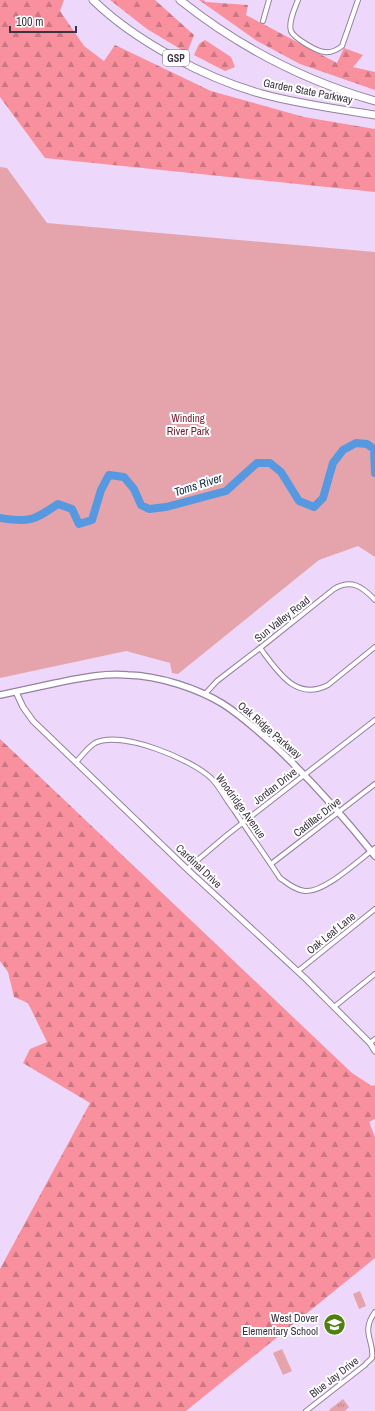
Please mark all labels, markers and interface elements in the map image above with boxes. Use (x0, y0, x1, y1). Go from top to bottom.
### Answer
scale bar (10, 8, 76, 34)
text: 100 m (16, 14, 43, 30)
road number: GSP (163, 50, 189, 66)
street label: Garden State Parkway (262, 75, 354, 107)
park label: Winding River Park (167, 411, 210, 438)
water label: Toms River (172, 470, 225, 500)
street label: Sun Valley Road (251, 593, 313, 645)
street label: Oak Ridge Parkway (235, 698, 305, 762)
street label: Jordan Drive (250, 765, 300, 807)
street label: Woodridge Avenue (213, 771, 269, 841)
street label: Cadillac Drive (290, 794, 344, 840)
street label: Cardinal Drive (173, 841, 225, 891)
street label: Oak Leaf Lane (304, 909, 358, 957)
place label: West Dover Elementary School (242, 1311, 318, 1338)
school or university icon: West Dover Elementary School (321, 1311, 347, 1337)
street label: Blue Jay Drive (307, 1353, 361, 1401)

